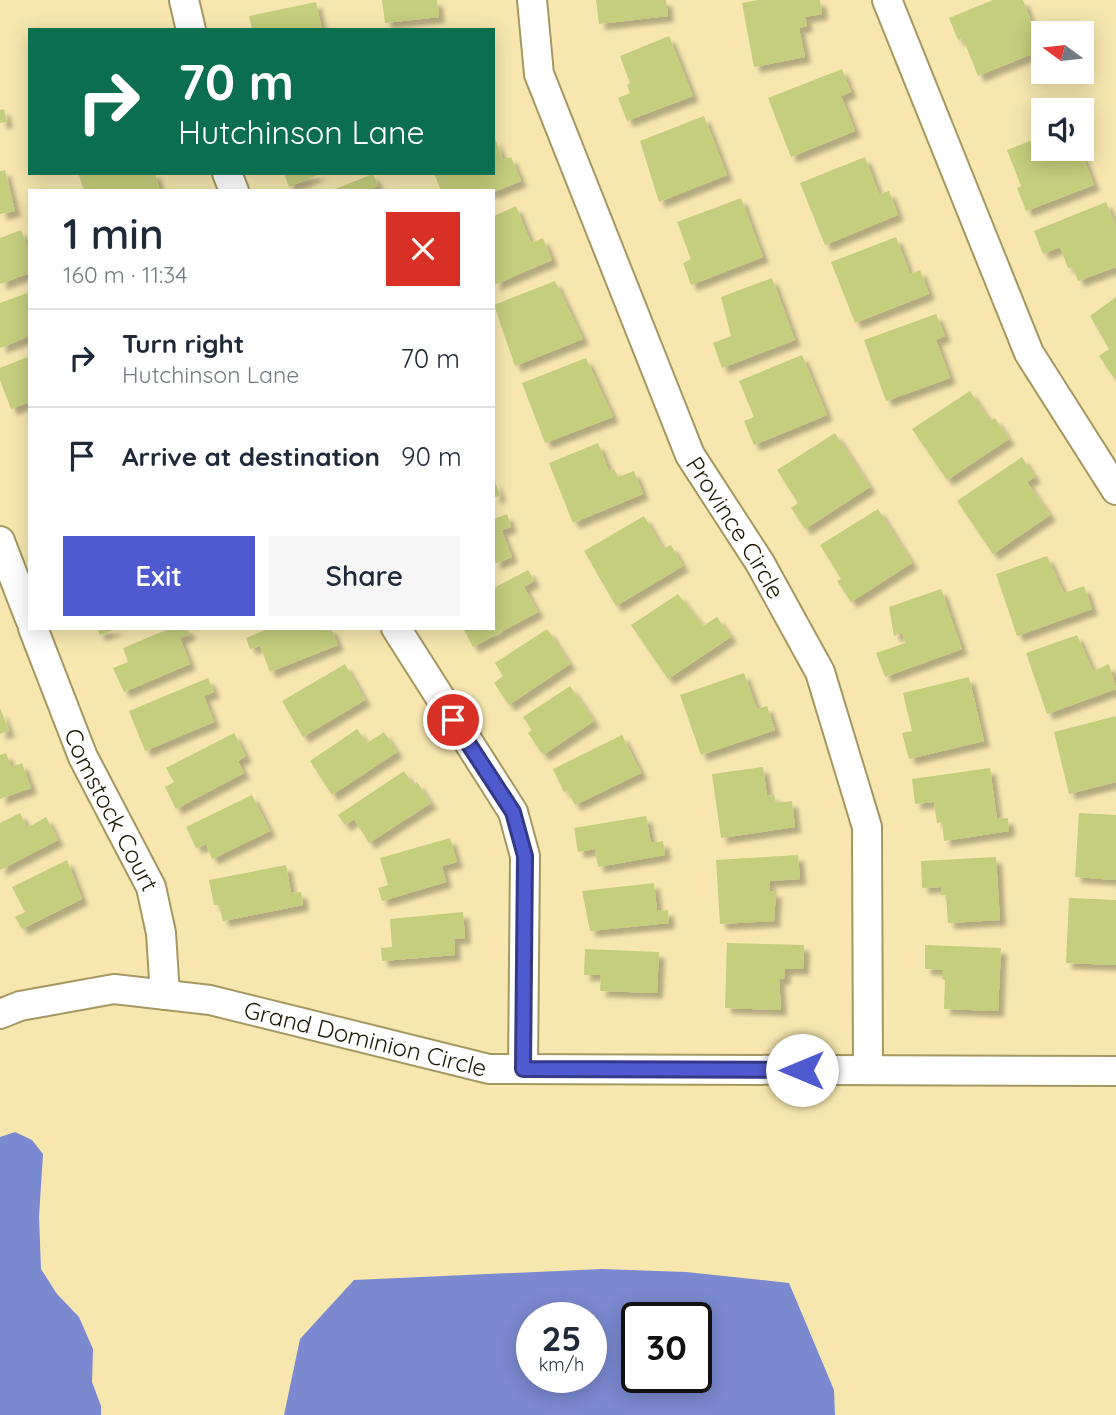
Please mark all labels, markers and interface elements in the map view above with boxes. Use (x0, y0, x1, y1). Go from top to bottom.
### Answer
north arrow (1031, 21, 1094, 84)
map controls (1031, 21, 1094, 161)
text: 70 m (178, 51, 294, 112)
icon: right (63, 56, 154, 147)
button: sound (1031, 98, 1094, 161)
text: Hutchinson Lane (178, 112, 425, 152)
text: 1 min (63, 207, 164, 260)
button: close (386, 212, 460, 286)
text: 160 m · 11:34 (63, 260, 187, 289)
text: Turn right (122, 327, 244, 360)
icon: right (63, 339, 101, 377)
text: 70 m (400, 342, 460, 375)
text: Hutchinson Lane (122, 360, 299, 389)
icon: arrive (63, 437, 101, 475)
text: Arrive at destination (122, 440, 380, 473)
text: 90 m (401, 440, 462, 473)
street label: Province Circle (680, 451, 792, 604)
button: Exit (63, 536, 255, 616)
button: Share (269, 536, 460, 616)
pin (423, 690, 483, 750)
icon: arrive (434, 701, 472, 739)
street label: Comstock Court (58, 724, 165, 896)
street label: Grand Dominion Circle (241, 994, 490, 1083)
position arrow (765, 1033, 839, 1107)
speed limit sign: 30 (621, 1302, 712, 1393)
text: 25 (541, 1316, 582, 1360)
text: km/h (539, 1353, 584, 1376)

